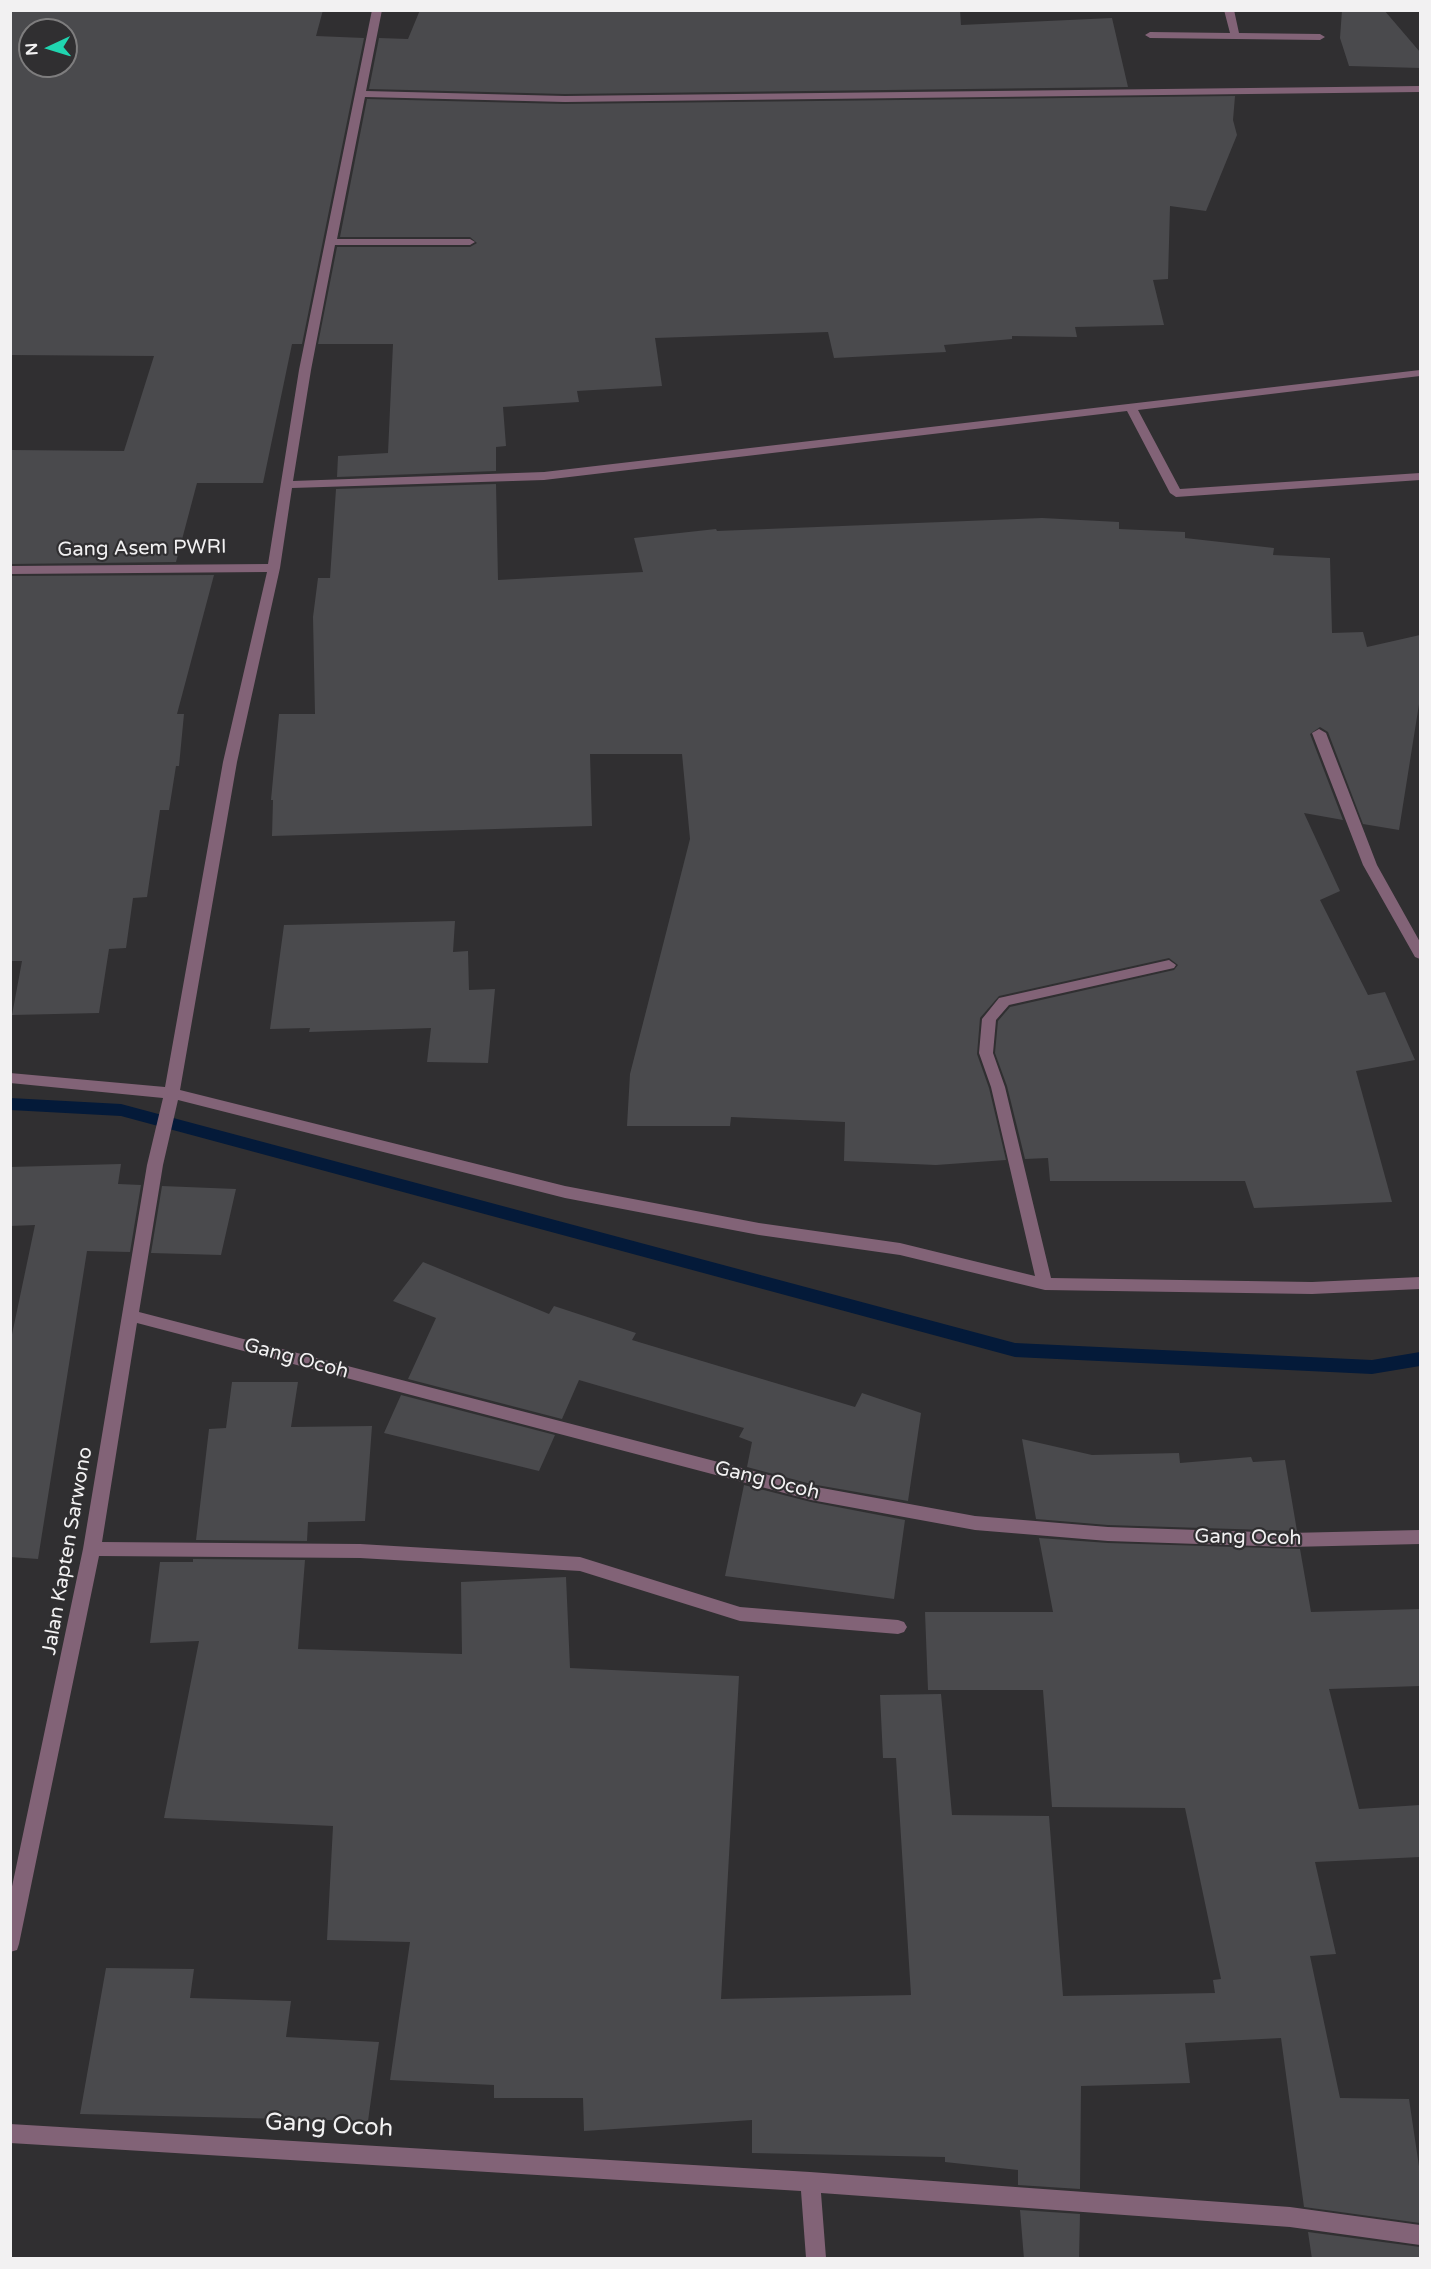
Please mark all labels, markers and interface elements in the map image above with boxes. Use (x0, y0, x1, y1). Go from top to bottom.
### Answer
north arrow (18, 18, 78, 78)
text: N (22, 42, 42, 56)
street label: Gang Asem PWRI (57, 536, 227, 562)
street label: Gang Ocoh (241, 1334, 351, 1384)
street label: Jalan Kapten Sarwono (38, 1445, 98, 1657)
street label: Gang Ocoh (712, 1456, 822, 1506)
street label: Gang Ocoh (1194, 1525, 1302, 1551)
street label: Gang Ocoh (264, 2108, 394, 2144)

